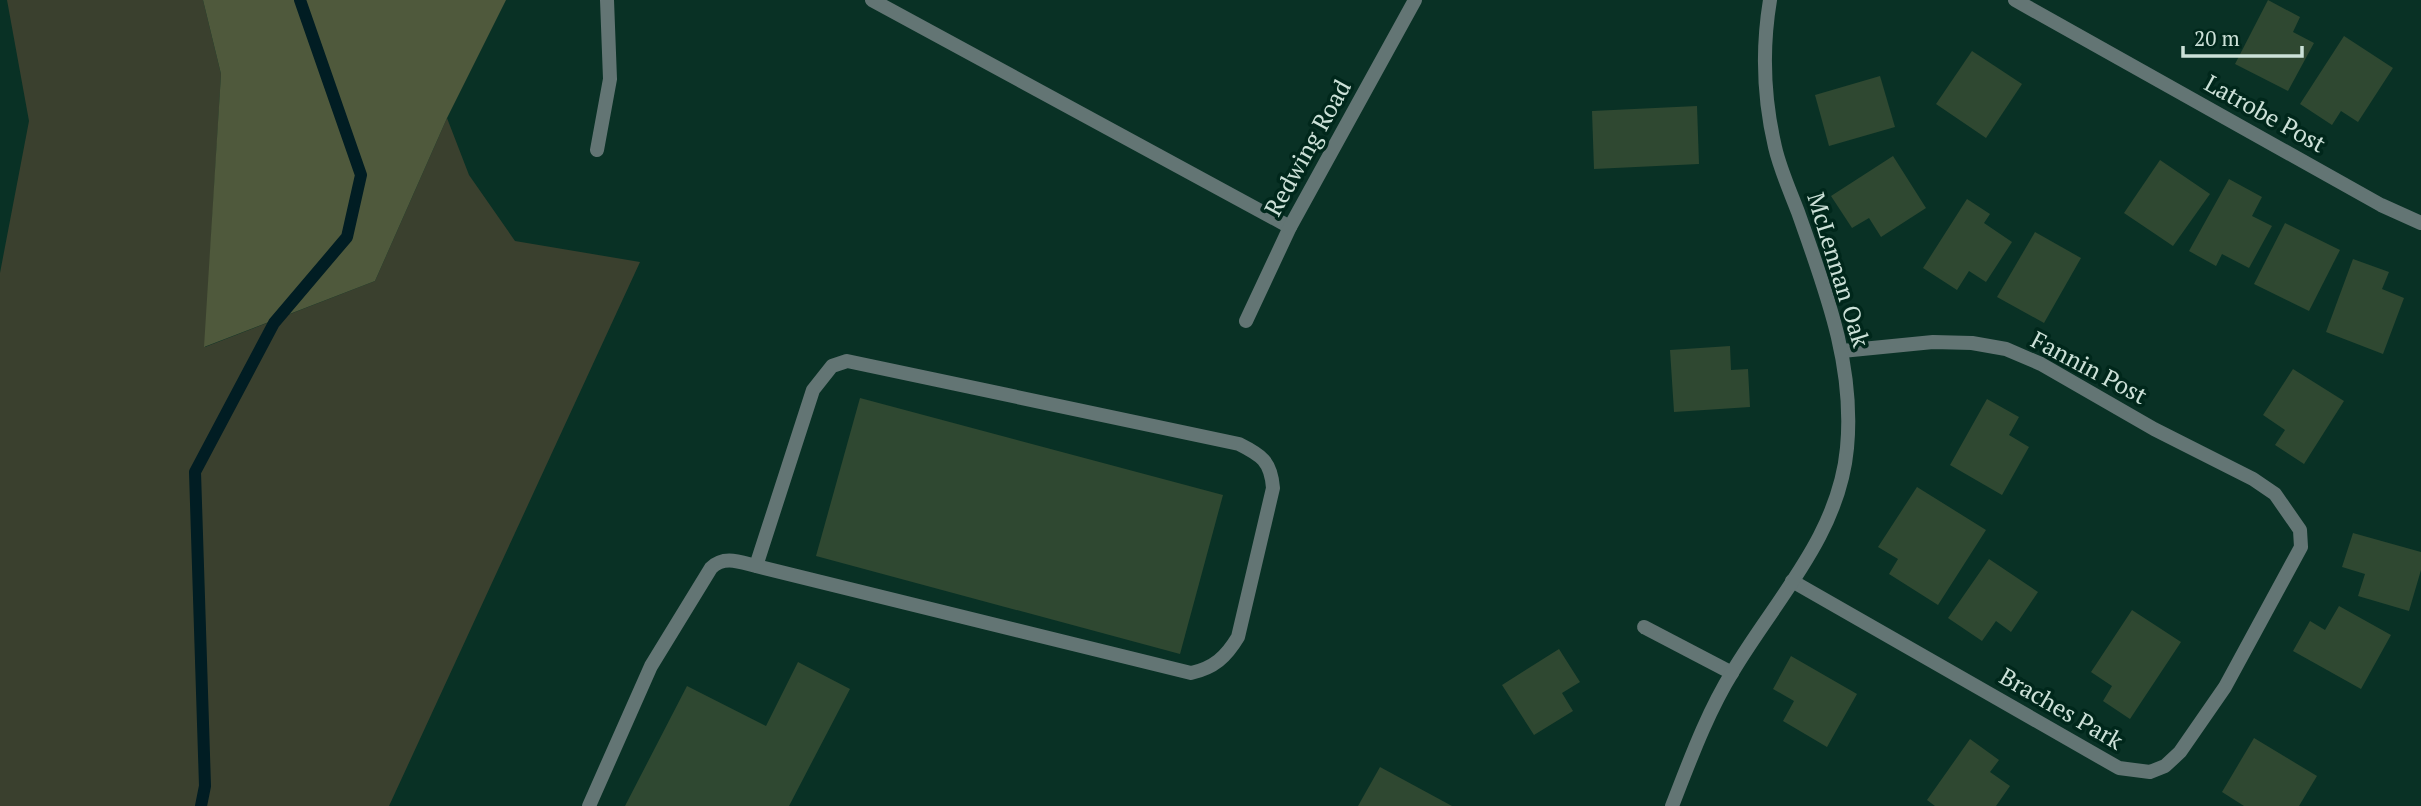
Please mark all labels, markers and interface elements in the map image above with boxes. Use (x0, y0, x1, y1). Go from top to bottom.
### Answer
scale bar (2183, 14, 2302, 58)
text: 20 m (2194, 24, 2240, 52)
street label: Latrobe Post (2199, 67, 2332, 160)
street label: Redwing Road (1256, 74, 1358, 221)
street label: McLennan Oak (1800, 188, 1878, 352)
street label: Fannin Post (2026, 323, 2153, 411)
street label: Braches Park (1994, 660, 2130, 757)

